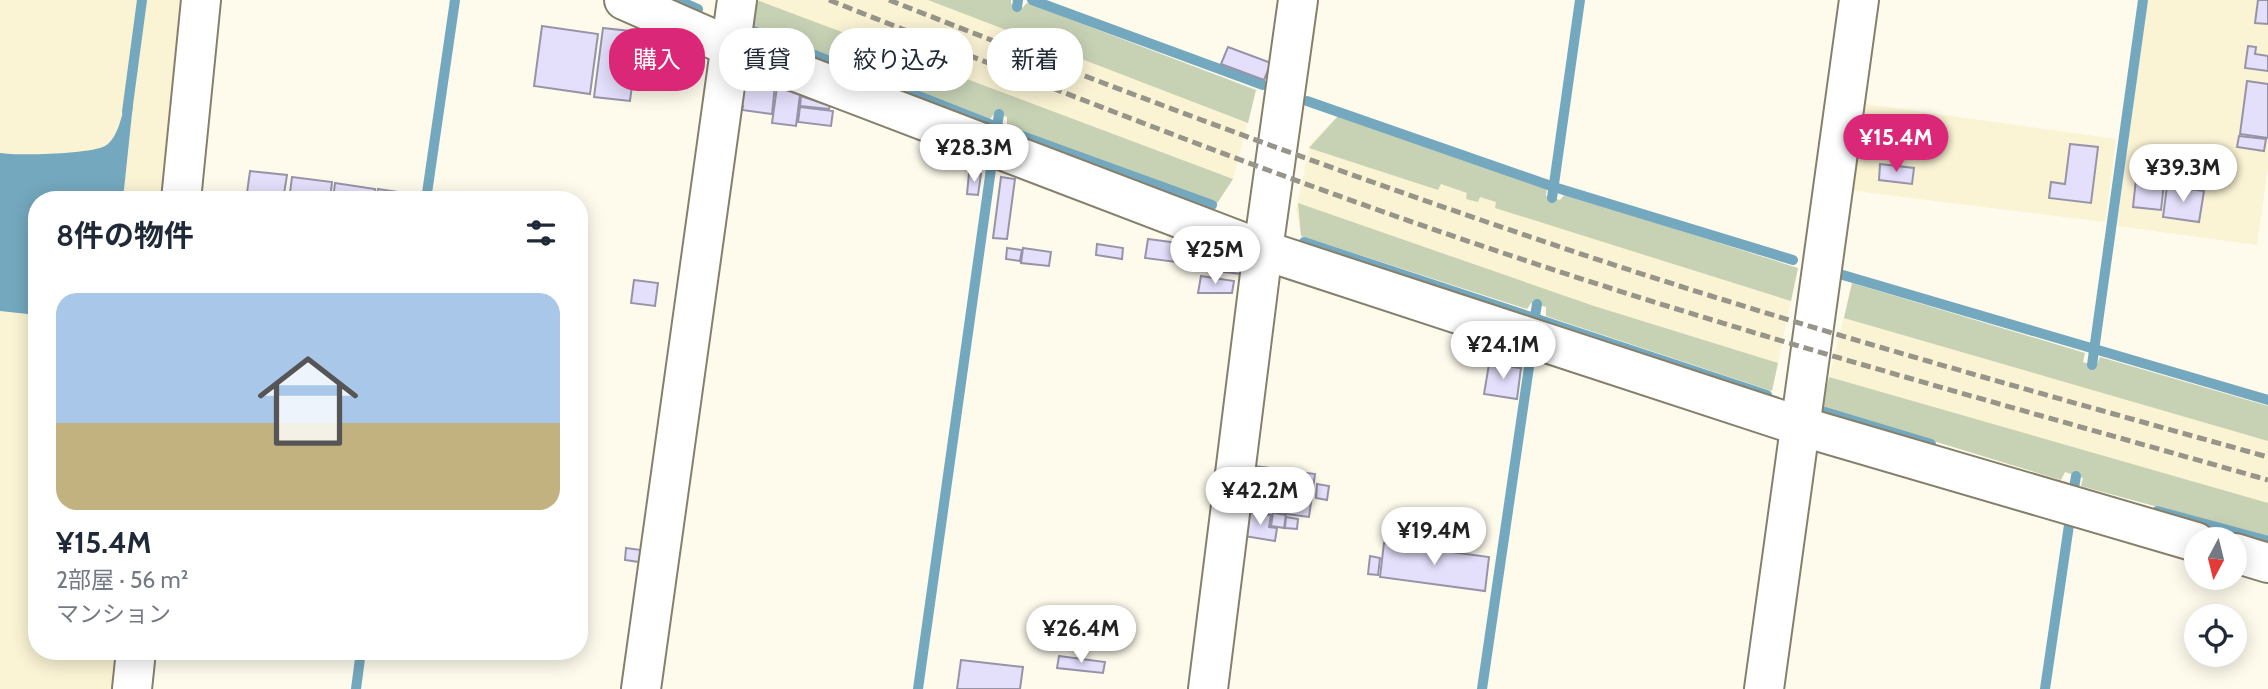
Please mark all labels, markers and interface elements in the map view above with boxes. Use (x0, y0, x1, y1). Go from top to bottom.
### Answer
chip: 購入 (609, 28, 705, 91)
chip: 賃貸 (719, 28, 815, 91)
chip: 絞り込み (829, 28, 973, 91)
chip: 新着 (987, 28, 1083, 91)
pin: ¥15.4M (1839, 114, 1953, 174)
text: ¥15.4M (1859, 123, 1933, 151)
pin: ¥28.3M (917, 124, 1031, 184)
text: ¥28.3M (936, 133, 1012, 161)
pin: ¥39.3M (2126, 144, 2240, 204)
text: ¥39.3M (2145, 153, 2221, 181)
icon: filters (522, 214, 560, 252)
text: 8件の物件 (56, 217, 194, 254)
pin: ¥25M (1174, 226, 1256, 286)
text: ¥25M (1186, 235, 1244, 263)
pin: ¥24.1M (1446, 322, 1560, 381)
text: ¥24.1M (1467, 330, 1539, 358)
icon: home (245, 338, 371, 464)
pin: ¥42.2M (1203, 468, 1317, 527)
text: ¥42.2M (1222, 476, 1298, 504)
pin: ¥19.4M (1377, 508, 1491, 567)
text: ¥19.4M (1397, 516, 1471, 544)
text: ¥15.4M (56, 524, 152, 561)
north arrow (2184, 527, 2247, 590)
map controls (2184, 527, 2247, 667)
text: 2部屋 · 56 m² (56, 566, 188, 594)
text: マンション (56, 600, 171, 628)
button: locate (2184, 604, 2247, 667)
pin: ¥26.4M (1024, 606, 1138, 665)
text: ¥26.4M (1042, 614, 1120, 642)

